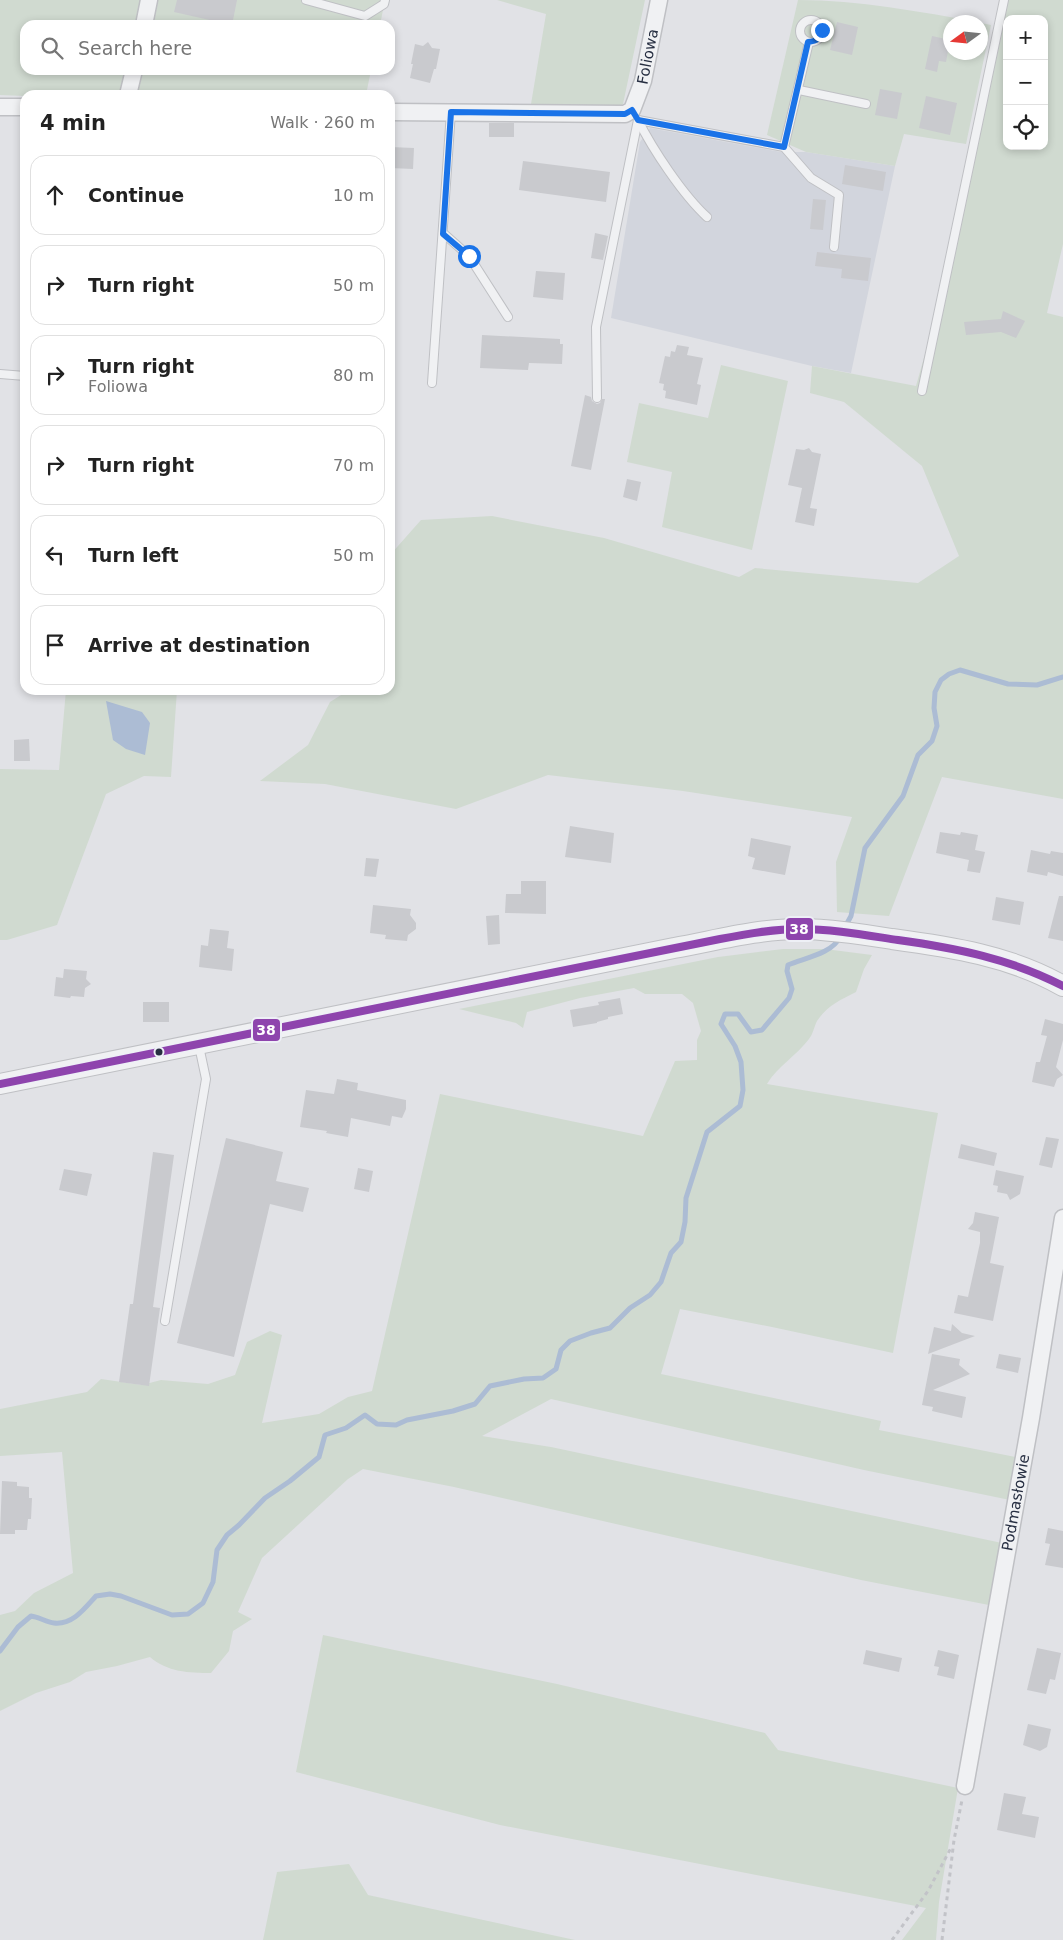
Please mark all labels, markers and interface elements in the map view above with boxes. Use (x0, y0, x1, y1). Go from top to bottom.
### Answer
north arrow (943, 15, 988, 60)
map controls (1003, 15, 1048, 150)
button: + (1003, 15, 1048, 60)
route end (811, 19, 834, 42)
search box (20, 20, 395, 75)
street label: Foliowa (634, 27, 662, 86)
icon: search (38, 34, 66, 62)
text: Search here (78, 37, 192, 59)
button: − (1003, 60, 1048, 105)
button: locate (1003, 105, 1048, 150)
text: 4 min (40, 111, 106, 135)
text: Walk · 260 m (270, 113, 375, 132)
icon: ahead (41, 181, 69, 209)
text: Continue (88, 184, 184, 206)
text: 10 m (333, 186, 374, 205)
route start (458, 245, 481, 268)
icon: right (41, 271, 69, 299)
text: Turn right (88, 274, 194, 296)
text: 50 m (333, 276, 374, 295)
text: Turn right (88, 355, 194, 377)
icon: right (41, 361, 69, 389)
text: 80 m (333, 366, 374, 385)
text: Foliowa (88, 377, 148, 396)
icon: right (41, 451, 69, 479)
text: Turn right (88, 454, 194, 476)
text: 70 m (333, 456, 374, 475)
icon: left (41, 541, 69, 569)
text: Turn left (88, 544, 179, 566)
text: 50 m (333, 546, 374, 565)
icon: arrive (41, 631, 69, 659)
text: Arrive at destination (88, 634, 310, 656)
line badge: 38 (785, 917, 814, 941)
text: 38 (789, 921, 809, 937)
line badge: 38 (252, 1018, 281, 1042)
text: 38 (256, 1022, 276, 1038)
unlabelled marker (154, 1047, 164, 1057)
street label: Podmasłowie (998, 1453, 1033, 1552)

